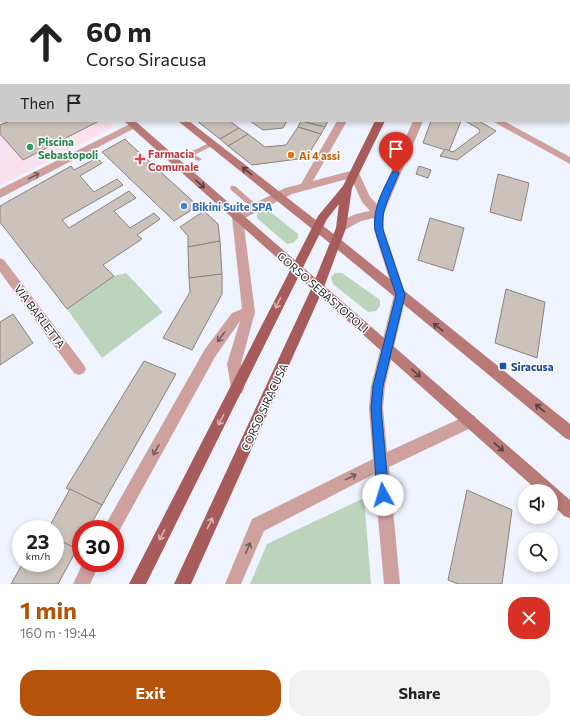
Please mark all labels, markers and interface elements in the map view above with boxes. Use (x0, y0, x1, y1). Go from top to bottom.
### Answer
text: 60 m (86, 14, 152, 48)
icon: ahead (20, 16, 72, 68)
text: Corso Siracusa (86, 48, 207, 70)
icon: arrive (63, 92, 85, 114)
text: Then (20, 94, 55, 112)
pin (379, 132, 413, 173)
place label: Piscina Sebastopoli (38, 135, 98, 161)
icon: arrive (385, 138, 407, 160)
marker: Piscina Sebastopoli (25, 142, 35, 152)
place label: Farmacia Comunale (148, 147, 199, 173)
place label: Ai 4 assi (299, 149, 340, 162)
marker: Ai 4 assi (286, 150, 296, 160)
marker: Farmacia Comunale (135, 154, 145, 164)
one-way arrow (241, 167, 252, 176)
one-way arrow (28, 172, 40, 179)
one-way arrow (195, 179, 205, 188)
place label: Bikini Suite SPA (192, 200, 273, 213)
marker: Bikini Suite SPA (179, 201, 189, 211)
street label: CORSO SEBASTOPOLI (275, 249, 371, 335)
street label: VIA BARLETTA (12, 282, 68, 351)
one-way arrow (274, 297, 282, 309)
one-way arrow (433, 322, 444, 331)
one-way arrow (217, 332, 226, 343)
place label: Siracusa (511, 360, 554, 373)
street label: CORSO SIRACUSA (238, 361, 290, 453)
marker: Siracusa (498, 361, 508, 371)
one-way arrow (411, 369, 421, 378)
one-way arrow (534, 404, 545, 413)
one-way arrow (216, 413, 224, 425)
one-way arrow (494, 442, 504, 451)
one-way arrow (151, 443, 159, 455)
one-way arrow (345, 473, 357, 481)
position arrow (362, 474, 404, 516)
map controls (518, 484, 558, 572)
button: sound (518, 484, 558, 524)
one-way arrow (207, 518, 214, 530)
speed limit sign: 30 (72, 520, 124, 572)
text: 23 (26, 529, 50, 553)
one-way arrow (157, 529, 165, 541)
button: search (518, 532, 558, 572)
one-way arrow (245, 543, 252, 555)
text: km/h (26, 550, 50, 562)
text: 1 min (20, 595, 77, 624)
button: close (508, 597, 550, 639)
text: 160 m · 19:44 (20, 625, 96, 641)
button: Exit (20, 670, 281, 716)
button: Share (289, 670, 550, 716)

